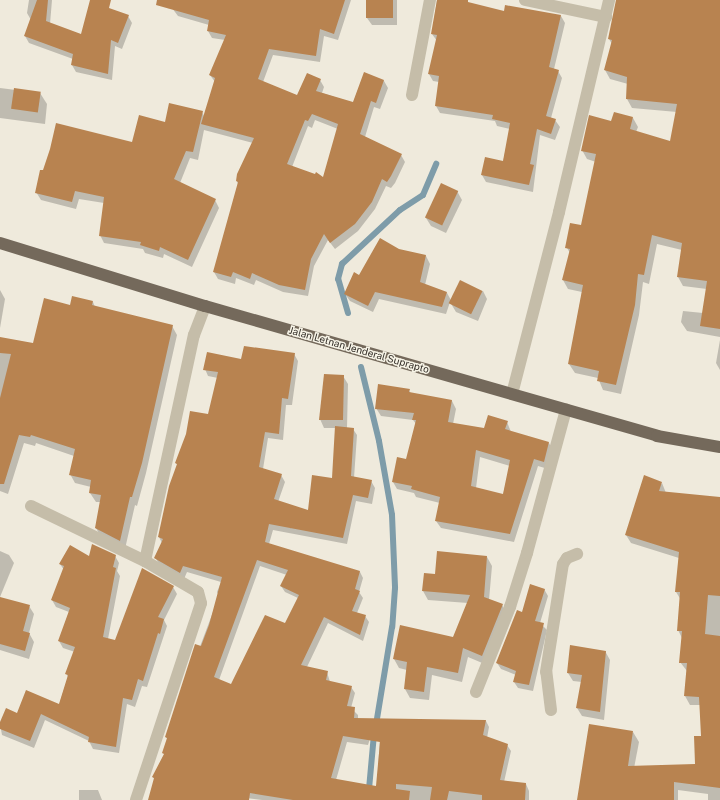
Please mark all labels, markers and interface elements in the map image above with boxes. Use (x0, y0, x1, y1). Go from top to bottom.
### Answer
street label: Jalan Letnan Jenderal Suprapto (288, 324, 430, 376)

